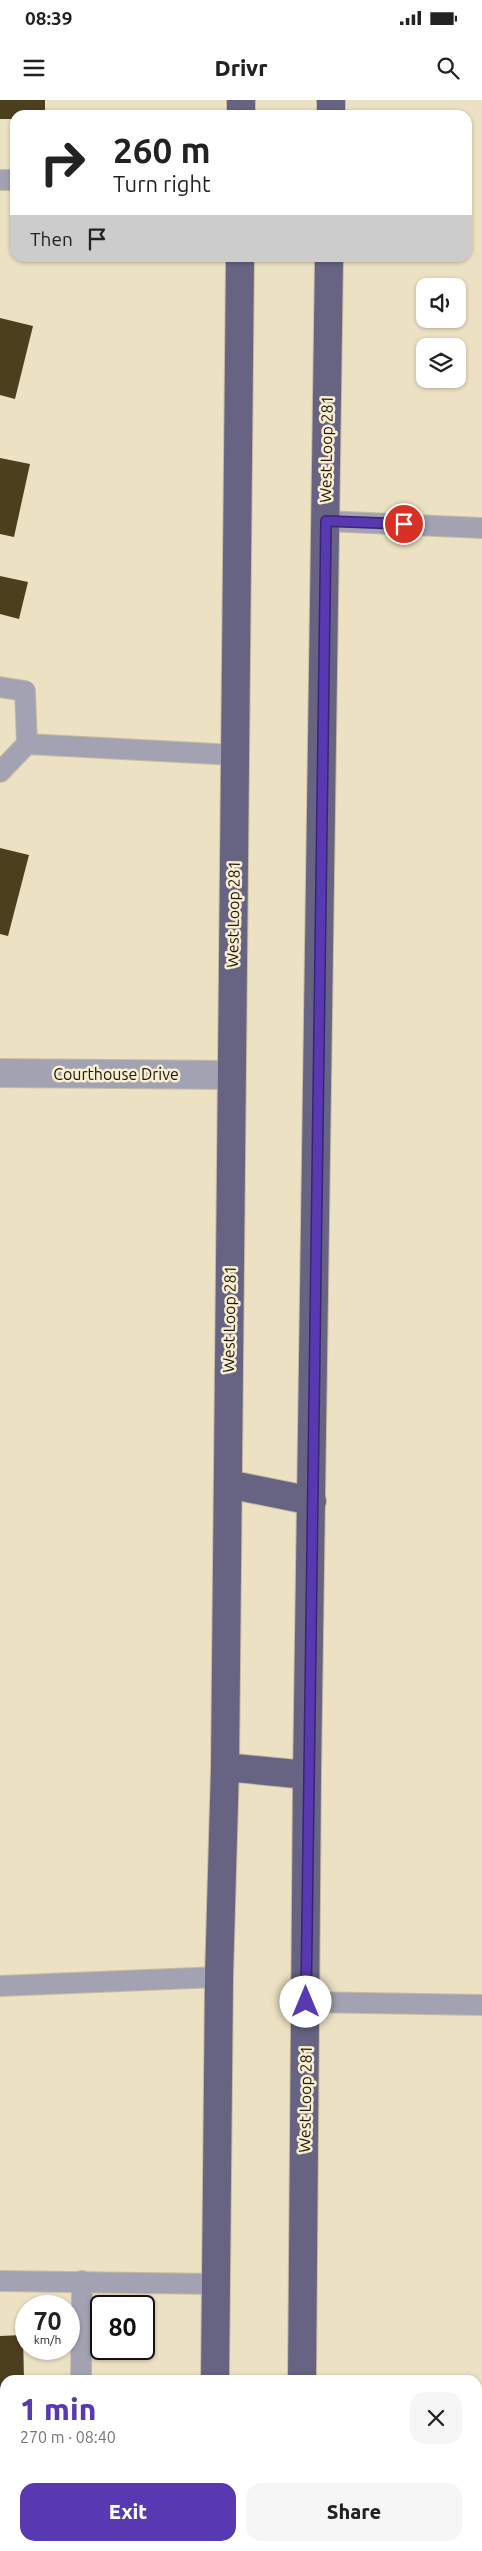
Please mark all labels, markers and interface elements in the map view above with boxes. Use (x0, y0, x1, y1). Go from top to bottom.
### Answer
text: 08:39 (25, 7, 73, 29)
icon: menu (20, 54, 48, 82)
icon: search (434, 54, 462, 82)
text: Drivr (215, 55, 267, 80)
icon: right (30, 130, 95, 195)
text: 260 m (113, 130, 211, 170)
text: Turn right (113, 171, 211, 196)
icon: arrive (83, 225, 111, 253)
text: Then (30, 228, 73, 250)
map controls (416, 278, 466, 388)
button: sound (416, 278, 466, 328)
button: layers (416, 338, 466, 388)
street label: West Loop 281 (316, 395, 336, 503)
pin (383, 503, 425, 545)
icon: arrive (390, 510, 418, 538)
street label: West Loop 281 (223, 860, 243, 968)
street label: Courthouse Drive (53, 1065, 179, 1083)
street label: West Loop 281 (219, 1265, 239, 1373)
position arrow (279, 1975, 331, 2027)
street label: West Loop 281 (295, 2045, 315, 2153)
speed limit sign: 80 (90, 2295, 155, 2360)
text: 70 (33, 2307, 62, 2335)
text: km/h (34, 2333, 61, 2346)
text: 1 min (20, 2392, 96, 2426)
button: close (410, 2392, 462, 2444)
text: 270 m · 08:40 (20, 2428, 116, 2446)
button: Exit (20, 2483, 236, 2541)
button: Share (246, 2483, 462, 2541)

